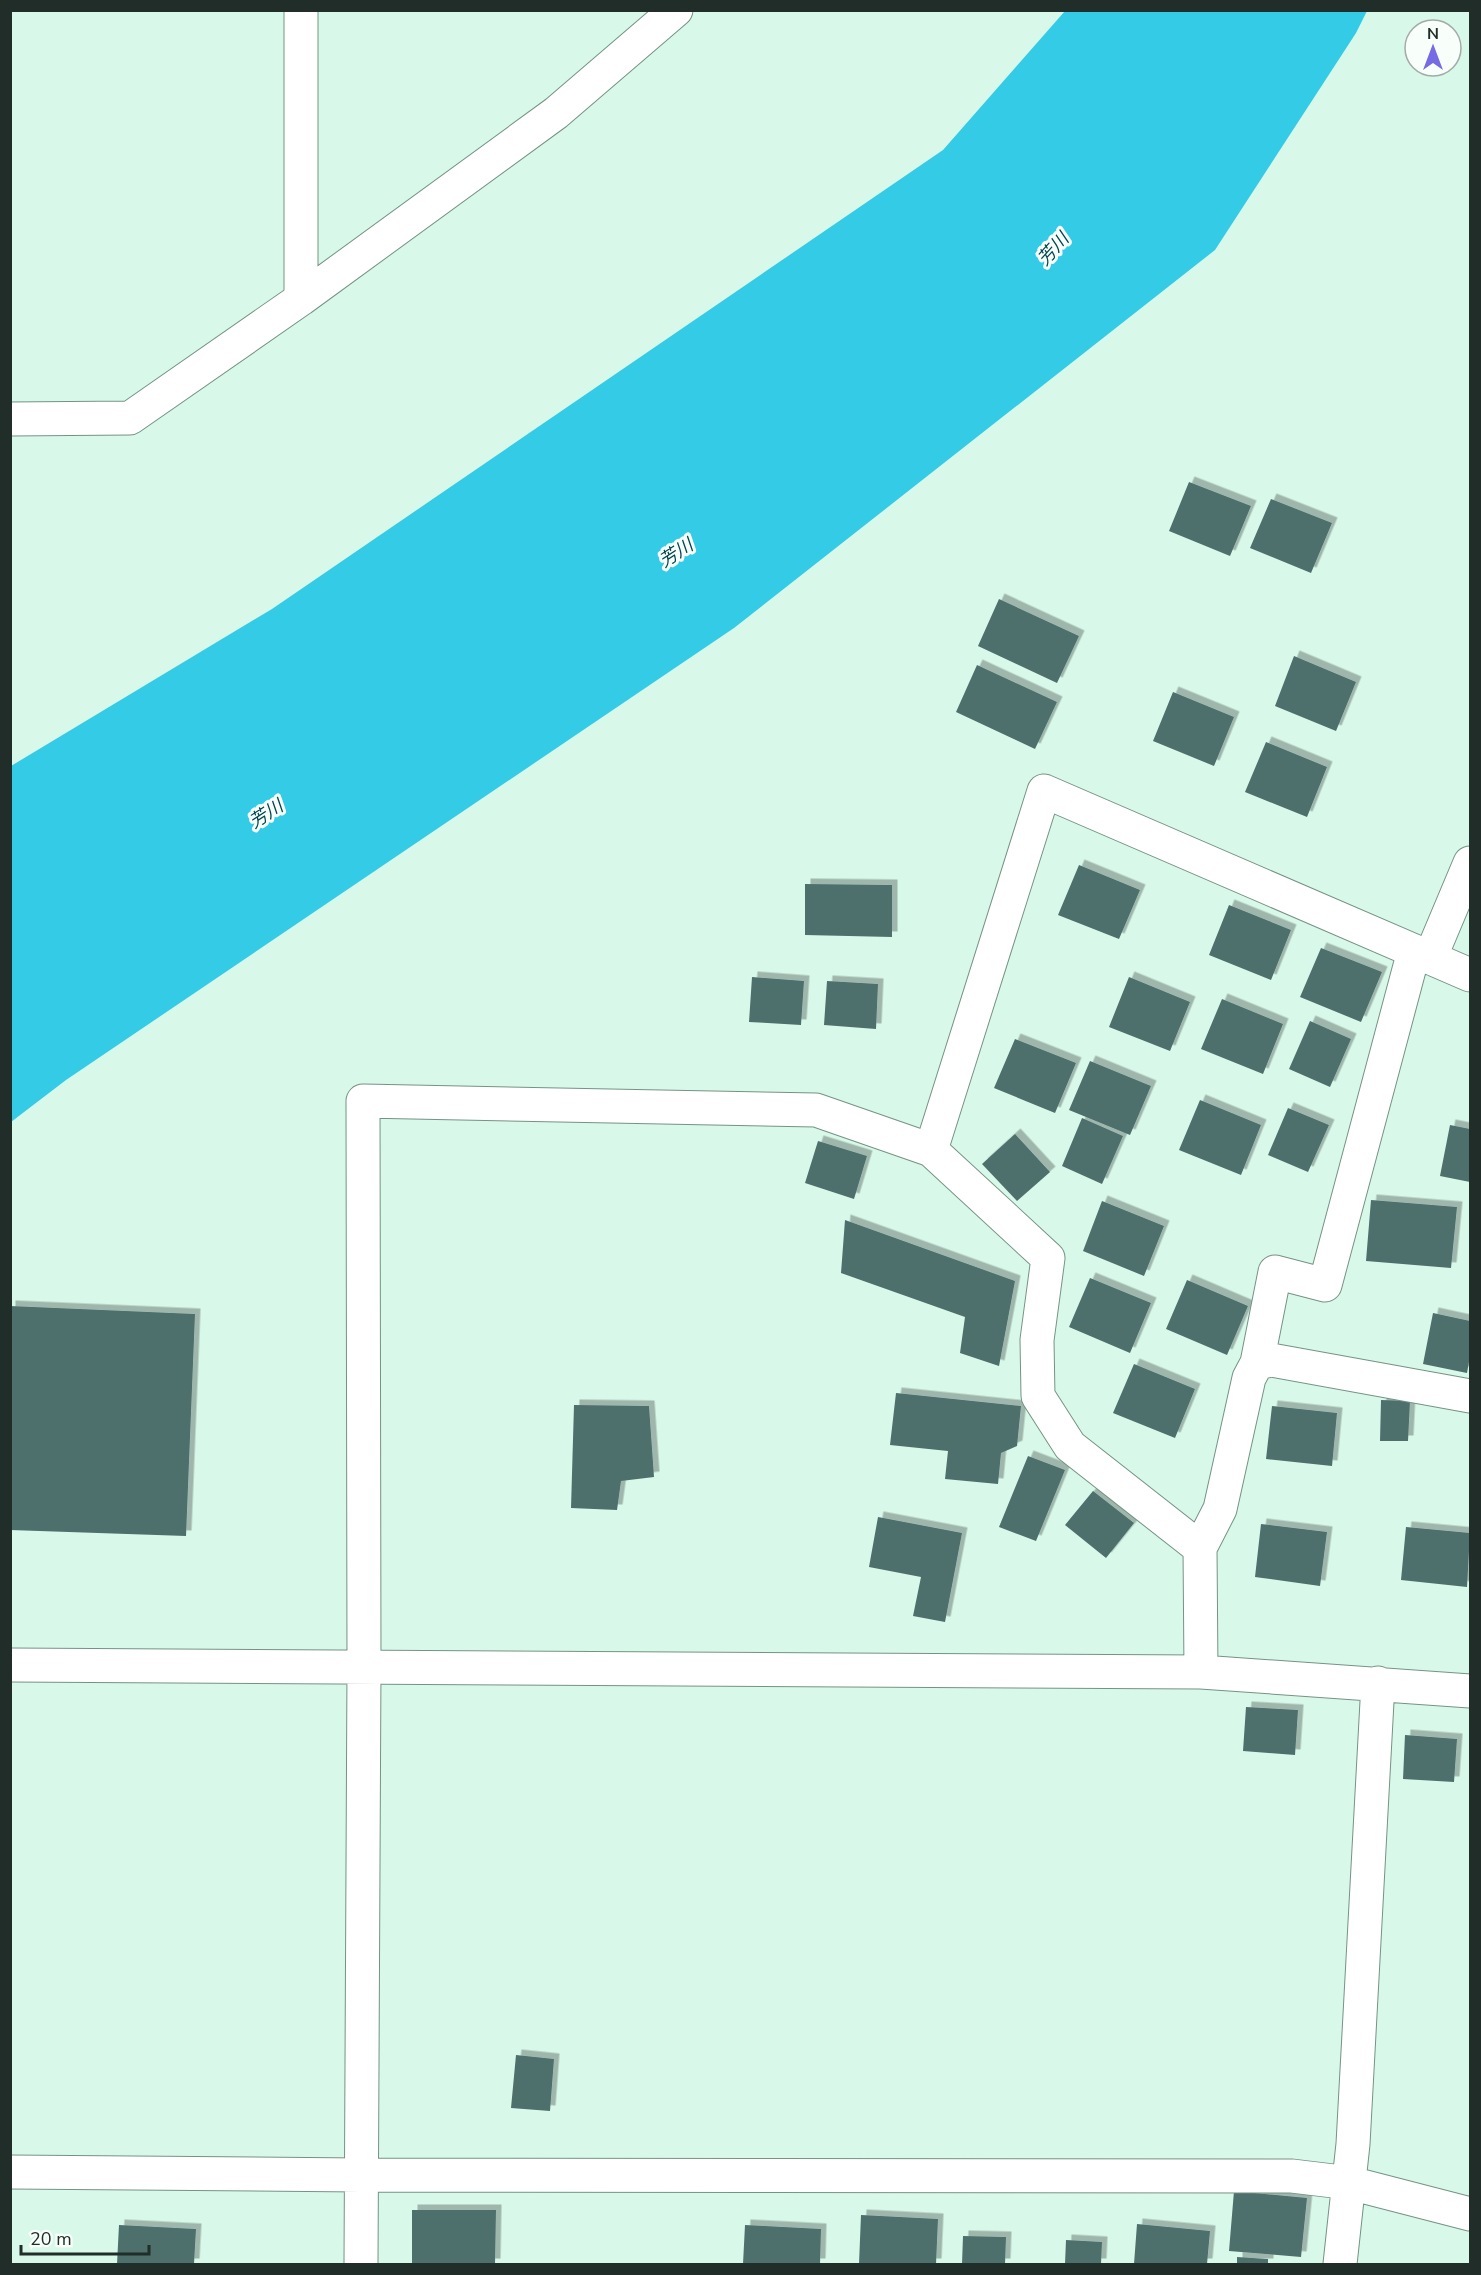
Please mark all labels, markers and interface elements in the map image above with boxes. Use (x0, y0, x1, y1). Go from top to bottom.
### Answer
north arrow (1403, 18, 1463, 78)
text: N (1427, 23, 1439, 45)
water label: 芳川 (1032, 226, 1075, 270)
water label: 芳川 (654, 532, 699, 573)
water label: 芳川 (244, 793, 289, 834)
scale bar (21, 2218, 148, 2256)
text: 20 m (30, 2227, 72, 2251)

